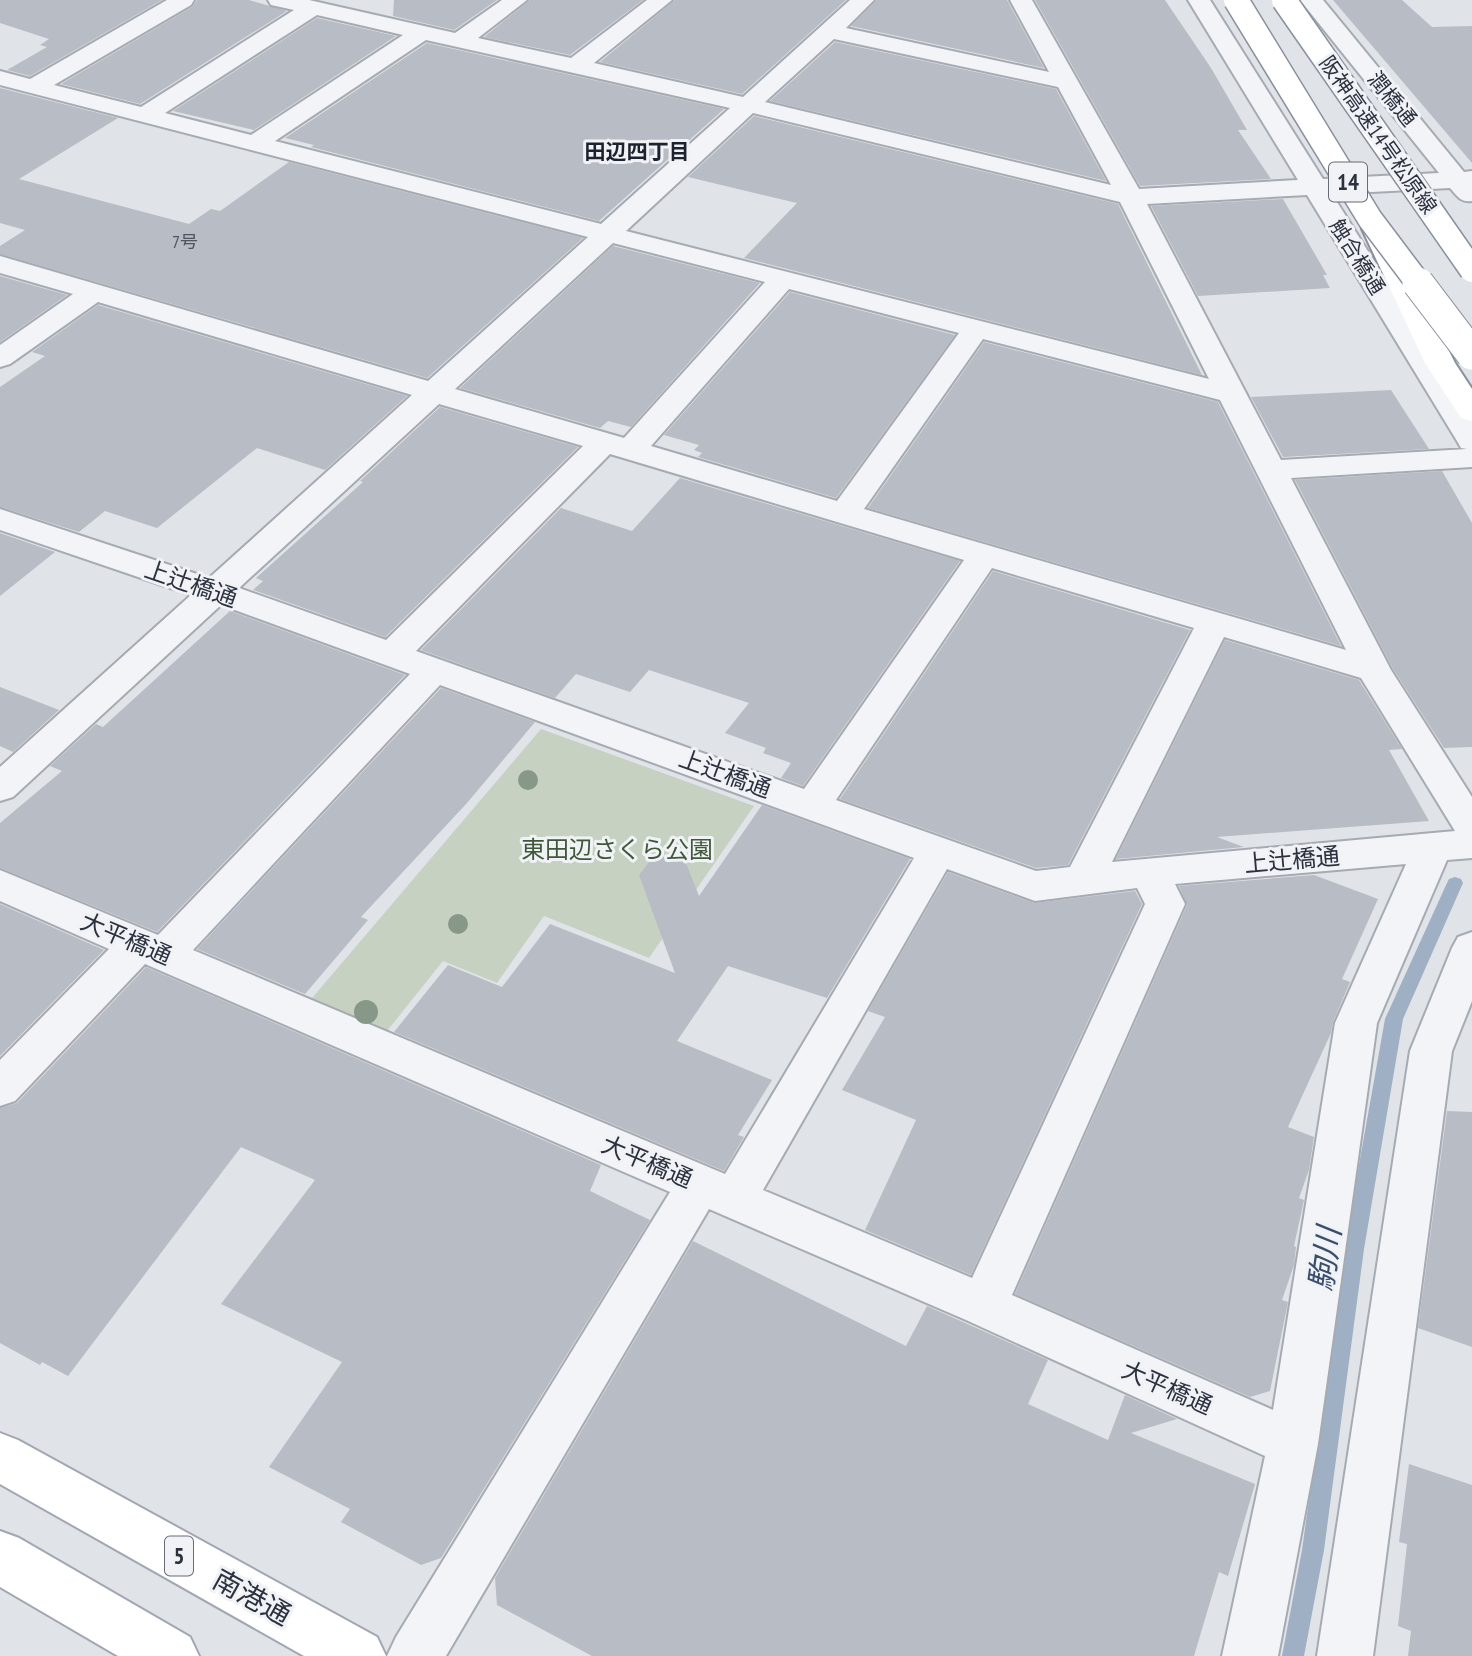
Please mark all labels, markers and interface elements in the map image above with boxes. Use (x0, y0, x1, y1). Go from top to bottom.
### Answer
street label: 阪神高速14号松原線 (1314, 51, 1442, 219)
street label: 潤橋通 (1362, 66, 1423, 132)
district label: 田辺四丁目 (585, 138, 690, 165)
road number: 14 (1329, 162, 1367, 202)
street label: 触合橋通 (1324, 214, 1391, 300)
house number: 7号 (172, 230, 198, 253)
street label: 上辻橋通 (141, 553, 242, 614)
street label: 上辻橋通 (675, 743, 776, 805)
park label: 東田辺さくら公園 (521, 834, 713, 865)
street label: 上辻橋通 (1243, 840, 1341, 879)
street label: 大平橋通 (76, 906, 176, 972)
street label: 大平橋通 (597, 1129, 697, 1195)
water label: 駒川 (1299, 1221, 1350, 1293)
street label: 大平橋通 (1117, 1354, 1217, 1421)
road number: 5 (165, 1536, 193, 1576)
street label: 南港通 (207, 1560, 298, 1633)

